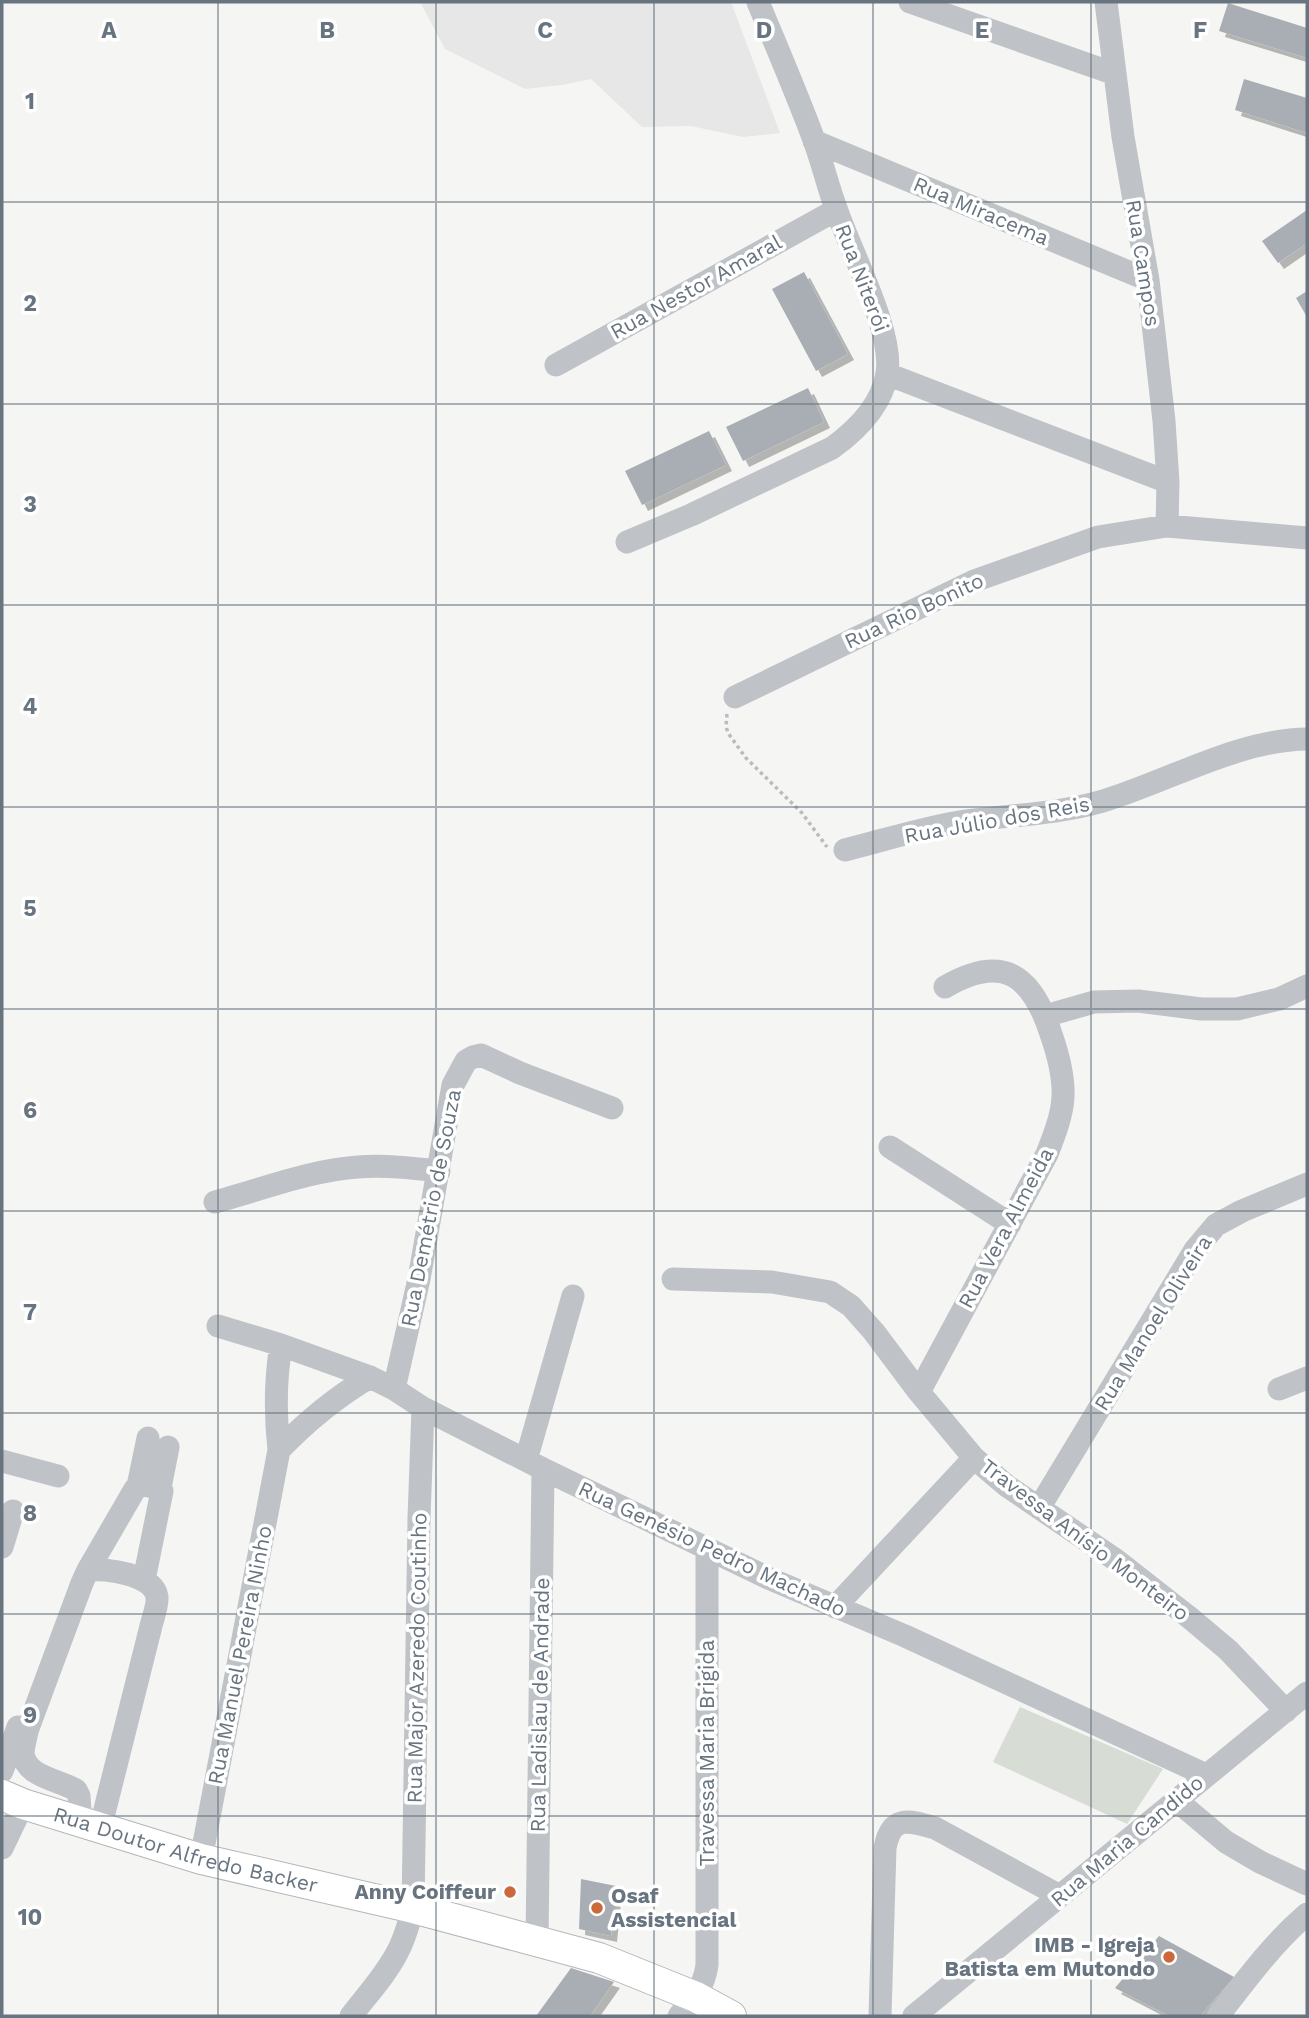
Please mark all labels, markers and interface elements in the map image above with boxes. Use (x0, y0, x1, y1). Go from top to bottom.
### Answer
text: A (101, 17, 117, 44)
text: B (319, 17, 335, 44)
text: C (537, 17, 553, 44)
text: D (756, 17, 772, 44)
text: E (975, 17, 989, 44)
text: F (1193, 17, 1207, 44)
text: 1 (25, 88, 35, 115)
street label: Rua Miracema (910, 171, 1053, 250)
street label: Rua Campos (1121, 198, 1166, 328)
street label: Rua Niterói (830, 220, 894, 335)
street label: Rua Nestor Amaral (606, 229, 786, 344)
text: 2 (23, 290, 37, 317)
text: 3 (23, 491, 37, 518)
street label: Rua Rio Bonito (840, 567, 987, 654)
text: 4 (23, 693, 38, 720)
street label: Rua Júlio dos Reis (902, 791, 1091, 848)
text: 5 (23, 895, 37, 922)
street label: Rua Demétrio de Souza (395, 1087, 466, 1329)
text: 6 (23, 1097, 37, 1124)
street label: Rua Vera Almeida (953, 1143, 1059, 1312)
street label: Rua Manoel Oliveira (1088, 1230, 1217, 1415)
text: 7 (23, 1299, 37, 1326)
street label: Travessa Anísio Monteiro (977, 1453, 1194, 1626)
street label: Rua Genésio Pedro Machado (575, 1475, 850, 1622)
text: 8 (23, 1500, 37, 1527)
street label: Rua Major Azeredo Coutinho (401, 1512, 432, 1804)
street label: Rua Manuel Pereira Ninho (202, 1523, 277, 1786)
street label: Rua Ladislau de Andrade (525, 1577, 554, 1833)
street label: Travessa Maria Brigida (694, 1639, 719, 1866)
text: 9 (23, 1702, 37, 1729)
street label: Rua Maria Candido (1045, 1769, 1208, 1912)
street label: Rua Doutor Alfredo Backer (50, 1801, 321, 1898)
place label: Anny Coiffeur (355, 1879, 496, 1904)
place label: Osaf Assistencial (611, 1883, 736, 1932)
marker: Anny Coiffeur (502, 1884, 518, 1900)
marker: Osaf Assistencial (589, 1900, 605, 1916)
text: 10 (18, 1904, 42, 1931)
place label: IMB - Igreja Batista em Mutondo (945, 1932, 1156, 1981)
marker: IMB - Igreja Batista em Mutondo (1161, 1949, 1177, 1965)

